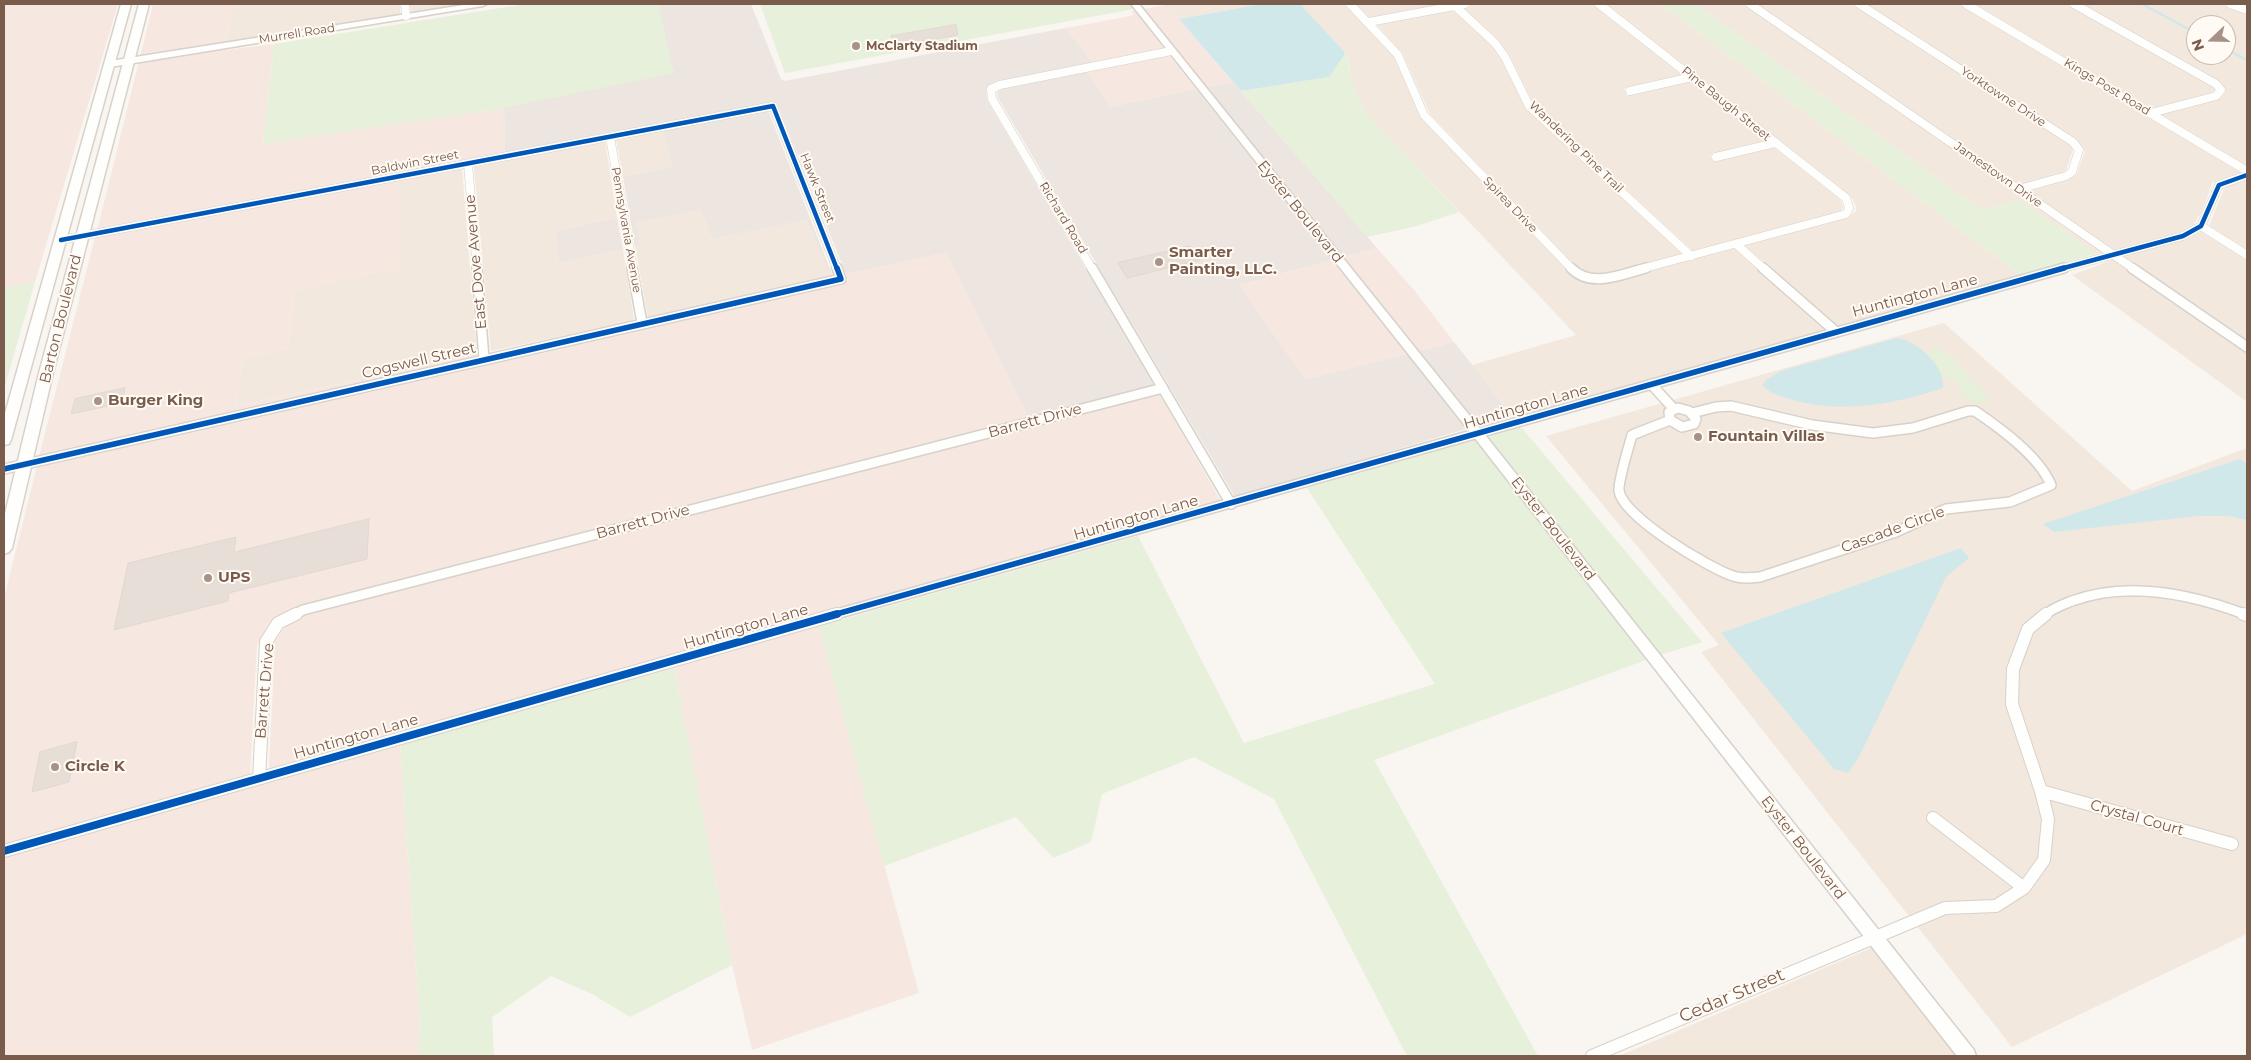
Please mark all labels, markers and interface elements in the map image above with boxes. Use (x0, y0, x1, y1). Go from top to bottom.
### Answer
north arrow (2186, 15, 2236, 65)
street label: Murrell Road (258, 21, 336, 47)
text: N (2188, 37, 2208, 54)
place label: McClarty Stadium (866, 39, 978, 53)
marker: McClarty Stadium (850, 40, 862, 52)
street label: Kings Post Road (2061, 56, 2153, 118)
street label: Pine Baugh Street (1679, 64, 1773, 144)
street label: Yorktowne Drive (1958, 64, 2048, 130)
street label: Wandering Pine Trail (1526, 98, 1626, 196)
street label: Jamestown Drive (1951, 139, 2045, 211)
street label: Baldwin Street (370, 147, 460, 179)
street label: Hawk Street (796, 151, 838, 225)
street label: Eyster Boulevard (1253, 157, 1347, 267)
street label: Pennsylvania Avenue (608, 166, 644, 294)
street label: Spirea Drive (1480, 174, 1540, 236)
street label: Richard Road (1036, 180, 1090, 256)
street label: East Dove Avenue (461, 194, 491, 330)
place label: Smarter Painting, LLC. (1169, 244, 1277, 279)
street label: Barton Boulevard (36, 253, 86, 385)
marker: Smarter Painting, LLC. (1153, 256, 1165, 268)
street label: Huntington Lane (1850, 271, 1980, 321)
street label: Cogswell Street (360, 339, 478, 383)
street label: Huntington Lane (1461, 381, 1591, 433)
place label: Burger King (108, 392, 203, 410)
marker: Burger King (92, 395, 104, 407)
street label: Barrett Drive (986, 400, 1084, 442)
place label: Fountain Villas (1708, 428, 1824, 446)
marker: Fountain Villas (1692, 431, 1704, 443)
street label: Eyster Boulevard (1507, 474, 1599, 584)
street label: Huntington Lane (1071, 492, 1201, 544)
street label: Barrett Drive (594, 501, 692, 543)
street label: Cascade Circle (1839, 503, 1947, 557)
place label: UPS (218, 569, 250, 587)
marker: UPS (202, 572, 214, 584)
street label: Huntington Lane (681, 601, 811, 653)
street label: Barrett Drive (252, 642, 278, 740)
street label: Huntington Lane (291, 711, 421, 763)
place label: Circle K (65, 758, 125, 776)
marker: Circle K (49, 761, 61, 773)
street label: Eyster Boulevard (1757, 793, 1849, 903)
street label: Crystal Court (2088, 796, 2186, 840)
street label: Cedar Street (1676, 964, 1788, 1028)

